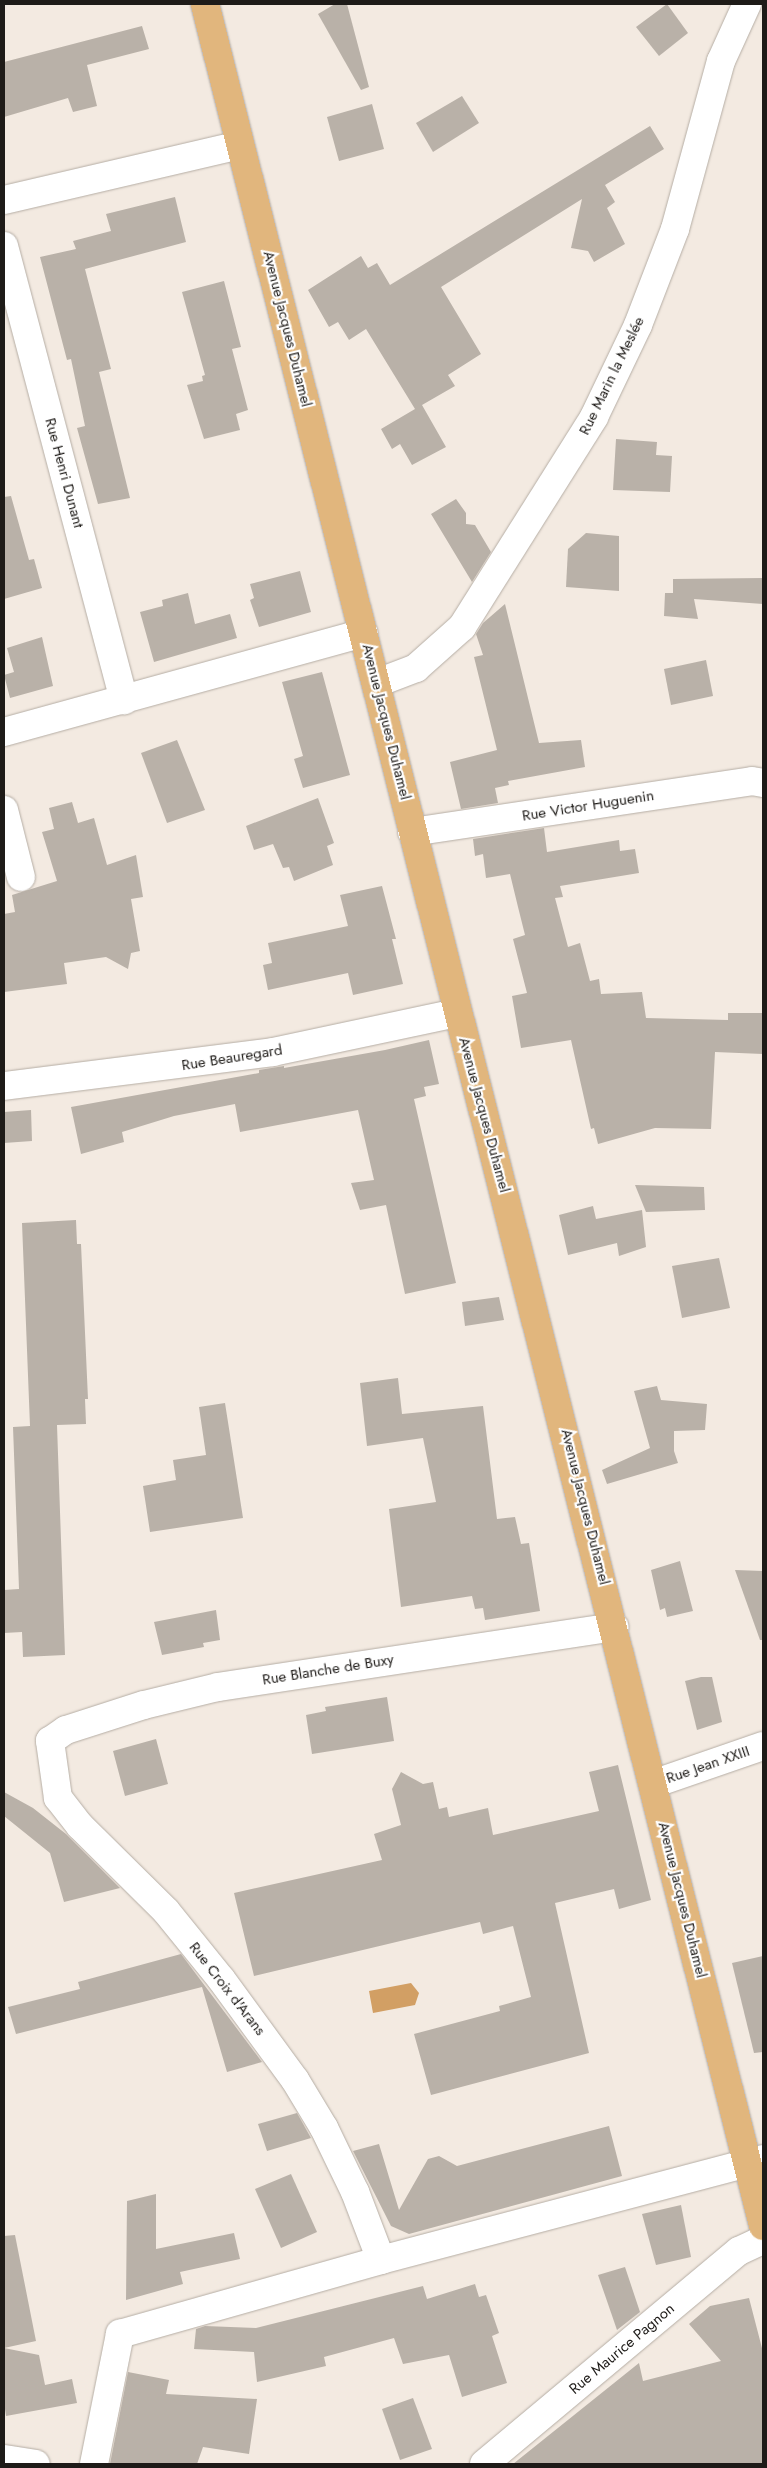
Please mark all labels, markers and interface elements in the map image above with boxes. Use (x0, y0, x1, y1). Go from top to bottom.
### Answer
street label: Avenue Jacques Duhamel (259, 249, 315, 409)
street label: Rue Marin la Meslée (576, 314, 648, 438)
street label: Rue Henri Dunant (41, 416, 87, 530)
street label: Avenue Jacques Duhamel (358, 642, 414, 802)
street label: Rue Victor Huguenin (521, 787, 655, 825)
street label: Avenue Jacques Duhamel (455, 1035, 513, 1195)
street label: Rue Beauregard (180, 1041, 284, 1075)
street label: Avenue Jacques Duhamel (557, 1427, 613, 1587)
street label: Rue Blanche de Buxy (261, 1651, 395, 1689)
street label: Rue Jean XXIII (664, 1742, 752, 1788)
street label: Avenue Jacques Duhamel (654, 1820, 710, 1980)
street label: Rue Croix d'Arans (185, 1939, 269, 2039)
street label: Rue Maurice Pagnon (566, 2300, 678, 2398)

